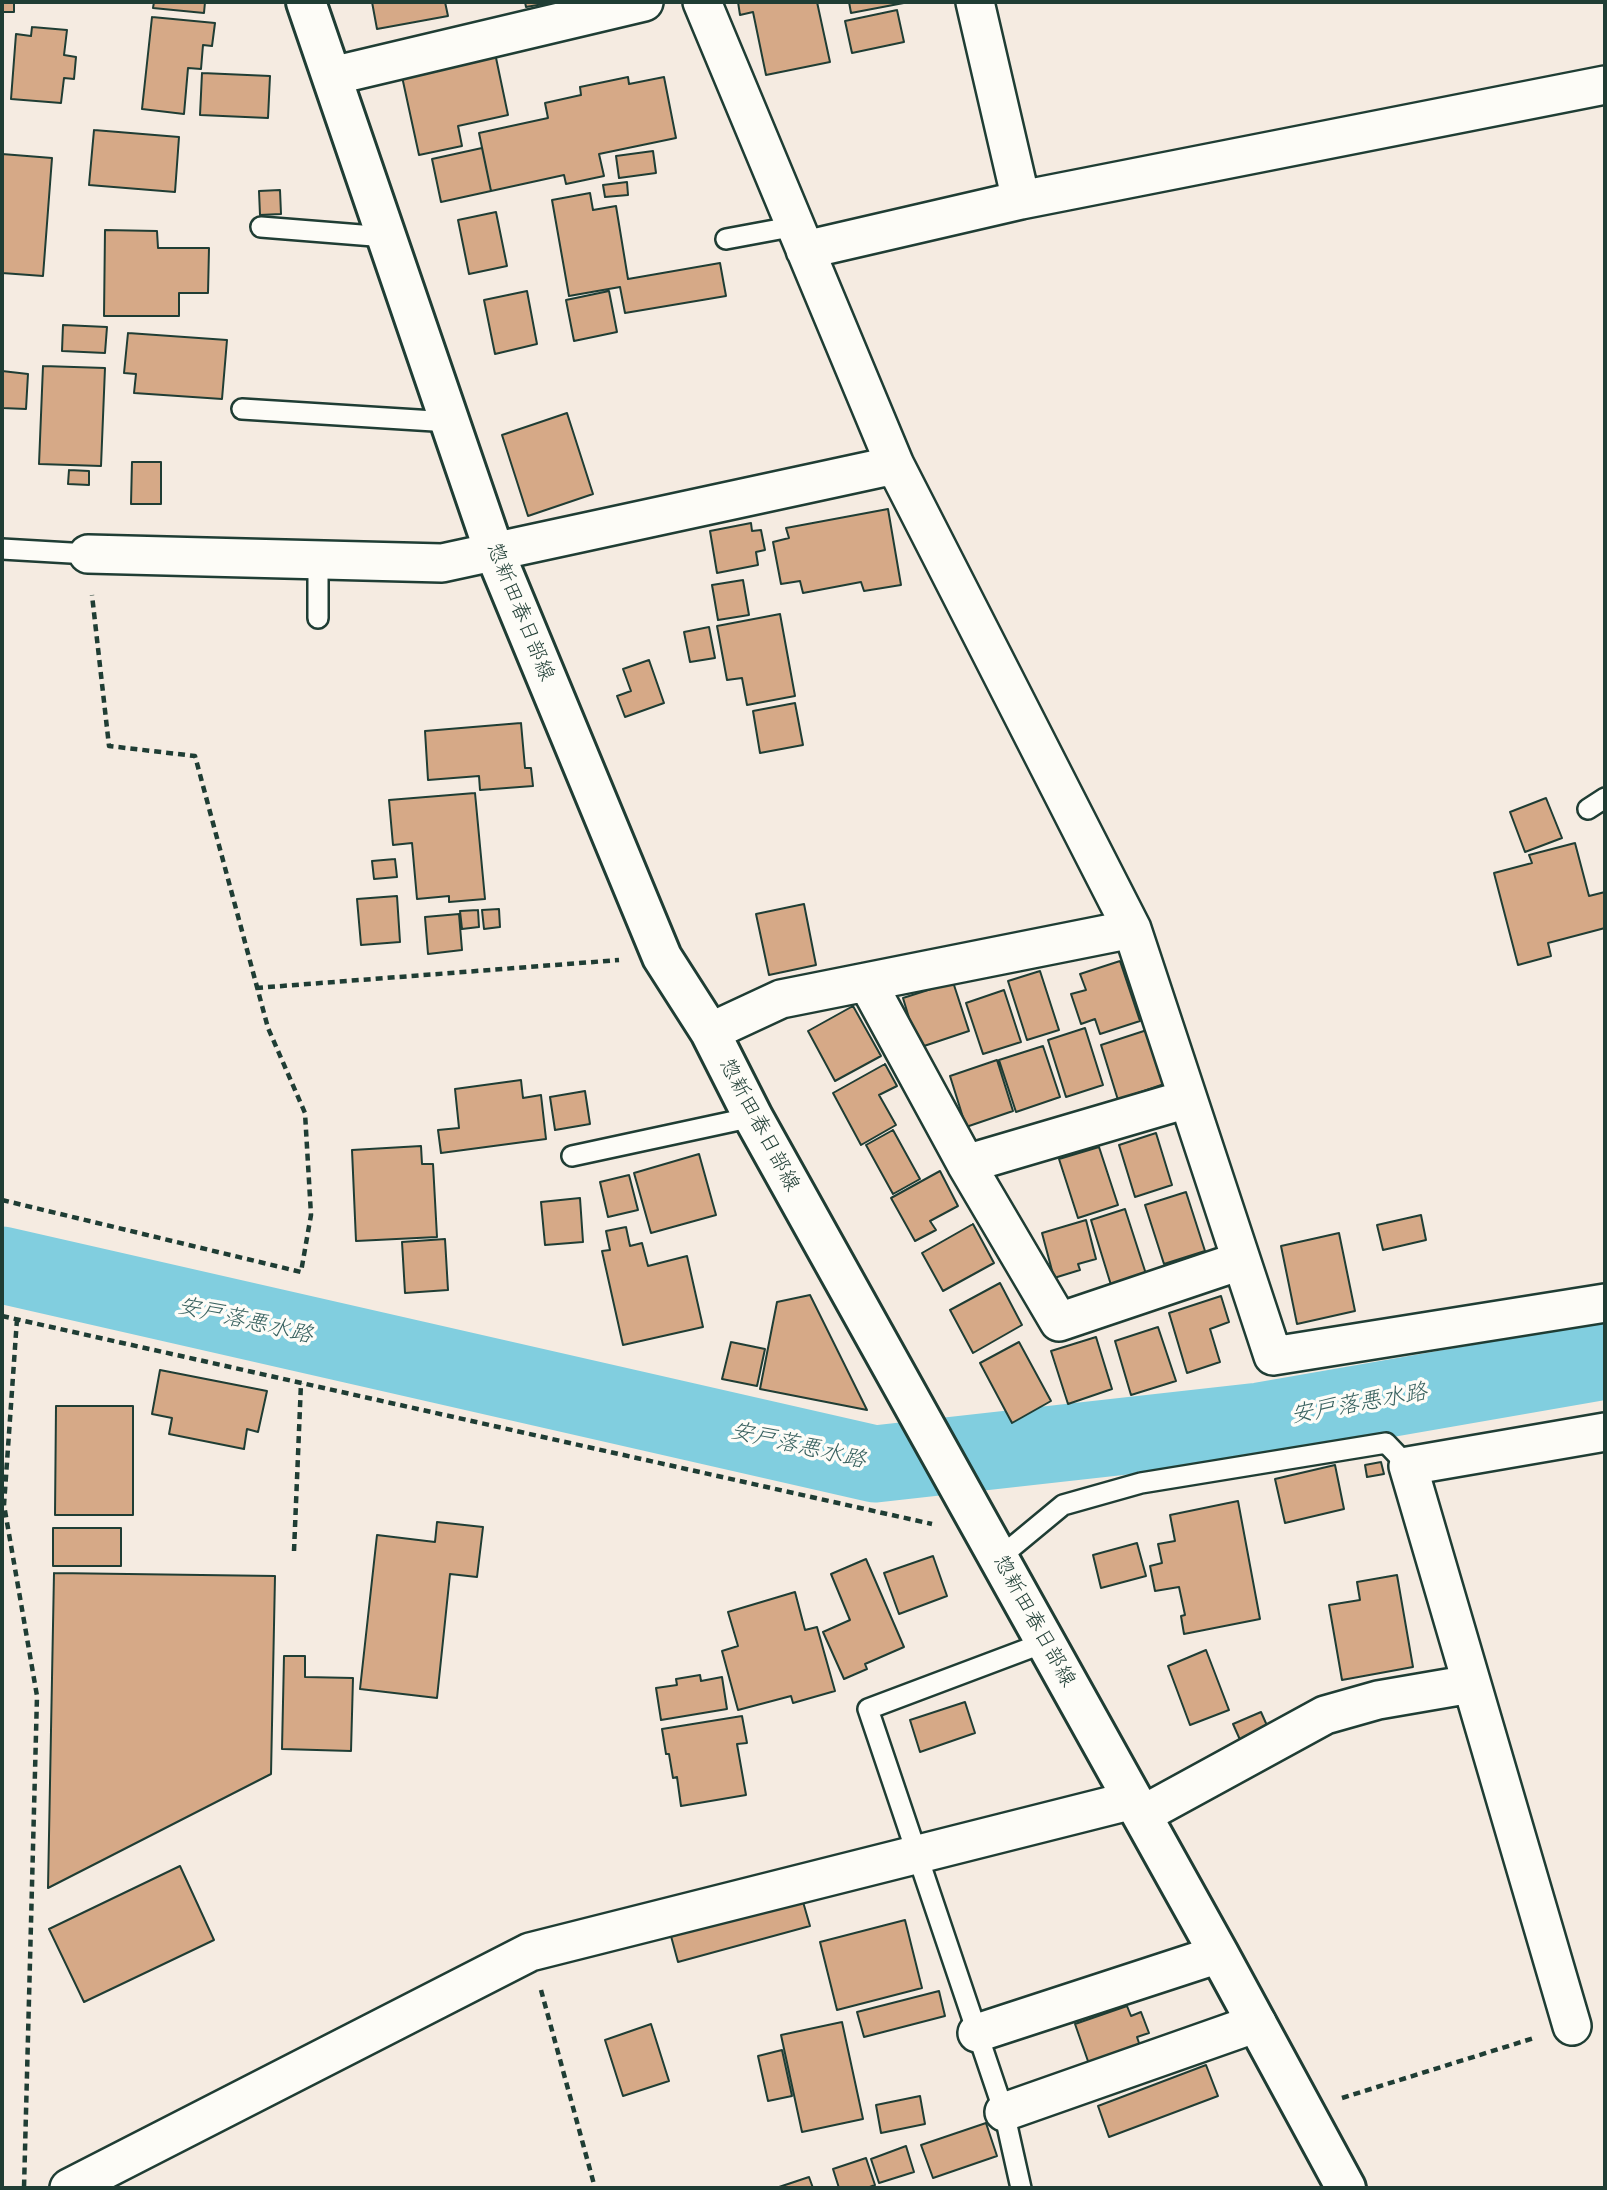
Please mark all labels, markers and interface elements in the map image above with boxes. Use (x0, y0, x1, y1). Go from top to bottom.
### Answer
street label: 惣新田春日部線 (481, 539, 559, 685)
street label: 惣新田春日部線 (713, 1054, 805, 1196)
water label: 安戸落悪水路 (175, 1292, 315, 1350)
water label: 安戸落悪水路 (1289, 1378, 1429, 1430)
water label: 安戸落悪水路 (728, 1417, 868, 1475)
street label: 惣新田春日部線 (987, 1551, 1081, 1691)

